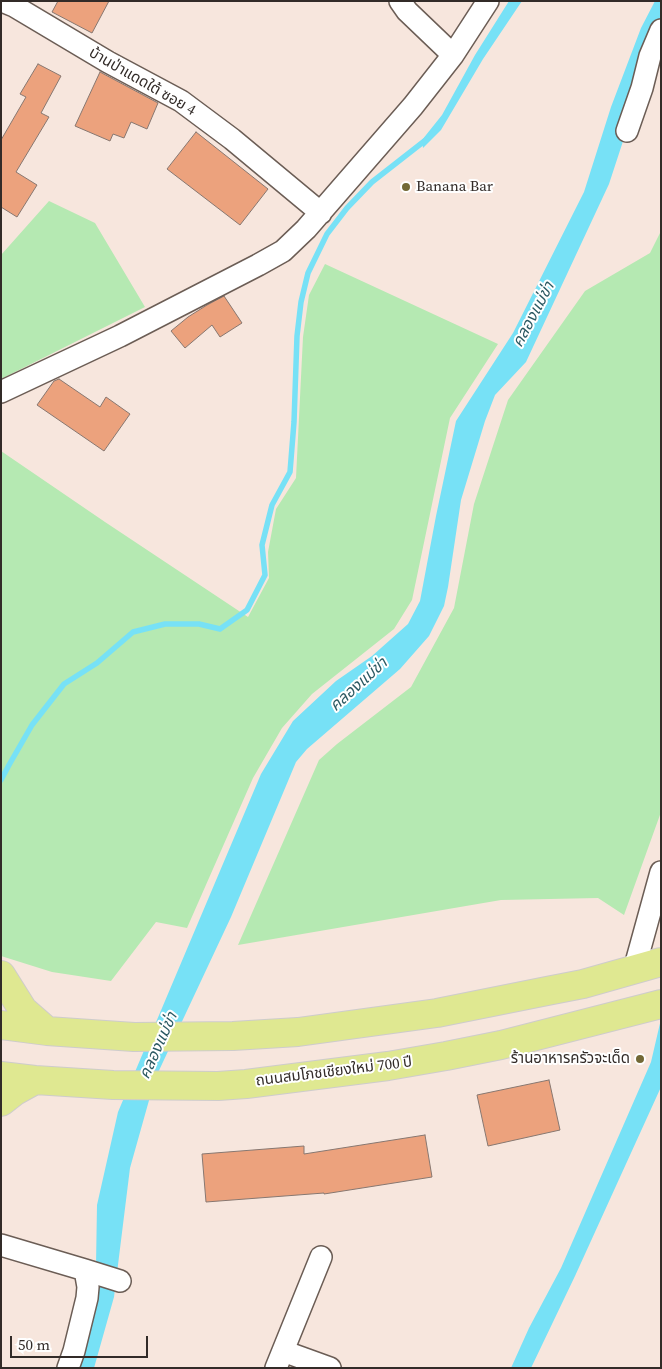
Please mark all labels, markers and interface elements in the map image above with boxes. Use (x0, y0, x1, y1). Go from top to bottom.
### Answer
street label: บ้านป่าแดดใต้ ซอย 4 (85, 44, 199, 120)
place label: Banana Bar (416, 178, 493, 196)
marker: Banana Bar (400, 181, 412, 193)
water label: คลองแม่ข่า (509, 279, 559, 351)
water label: คลองแม่ข่า (326, 654, 392, 716)
water label: คลองแม่ข่า (136, 1010, 182, 1082)
place label: ร้านอาหารครัวจะเด็ด (511, 1050, 630, 1068)
street label: ถนนสมโภชเชียงใหม่ 700 ปี (255, 1053, 413, 1091)
marker: ร้านอาหารครัวจะเด็ด (634, 1053, 646, 1065)
scale bar (12, 1326, 150, 1358)
text: 50 m (18, 1334, 50, 1355)

